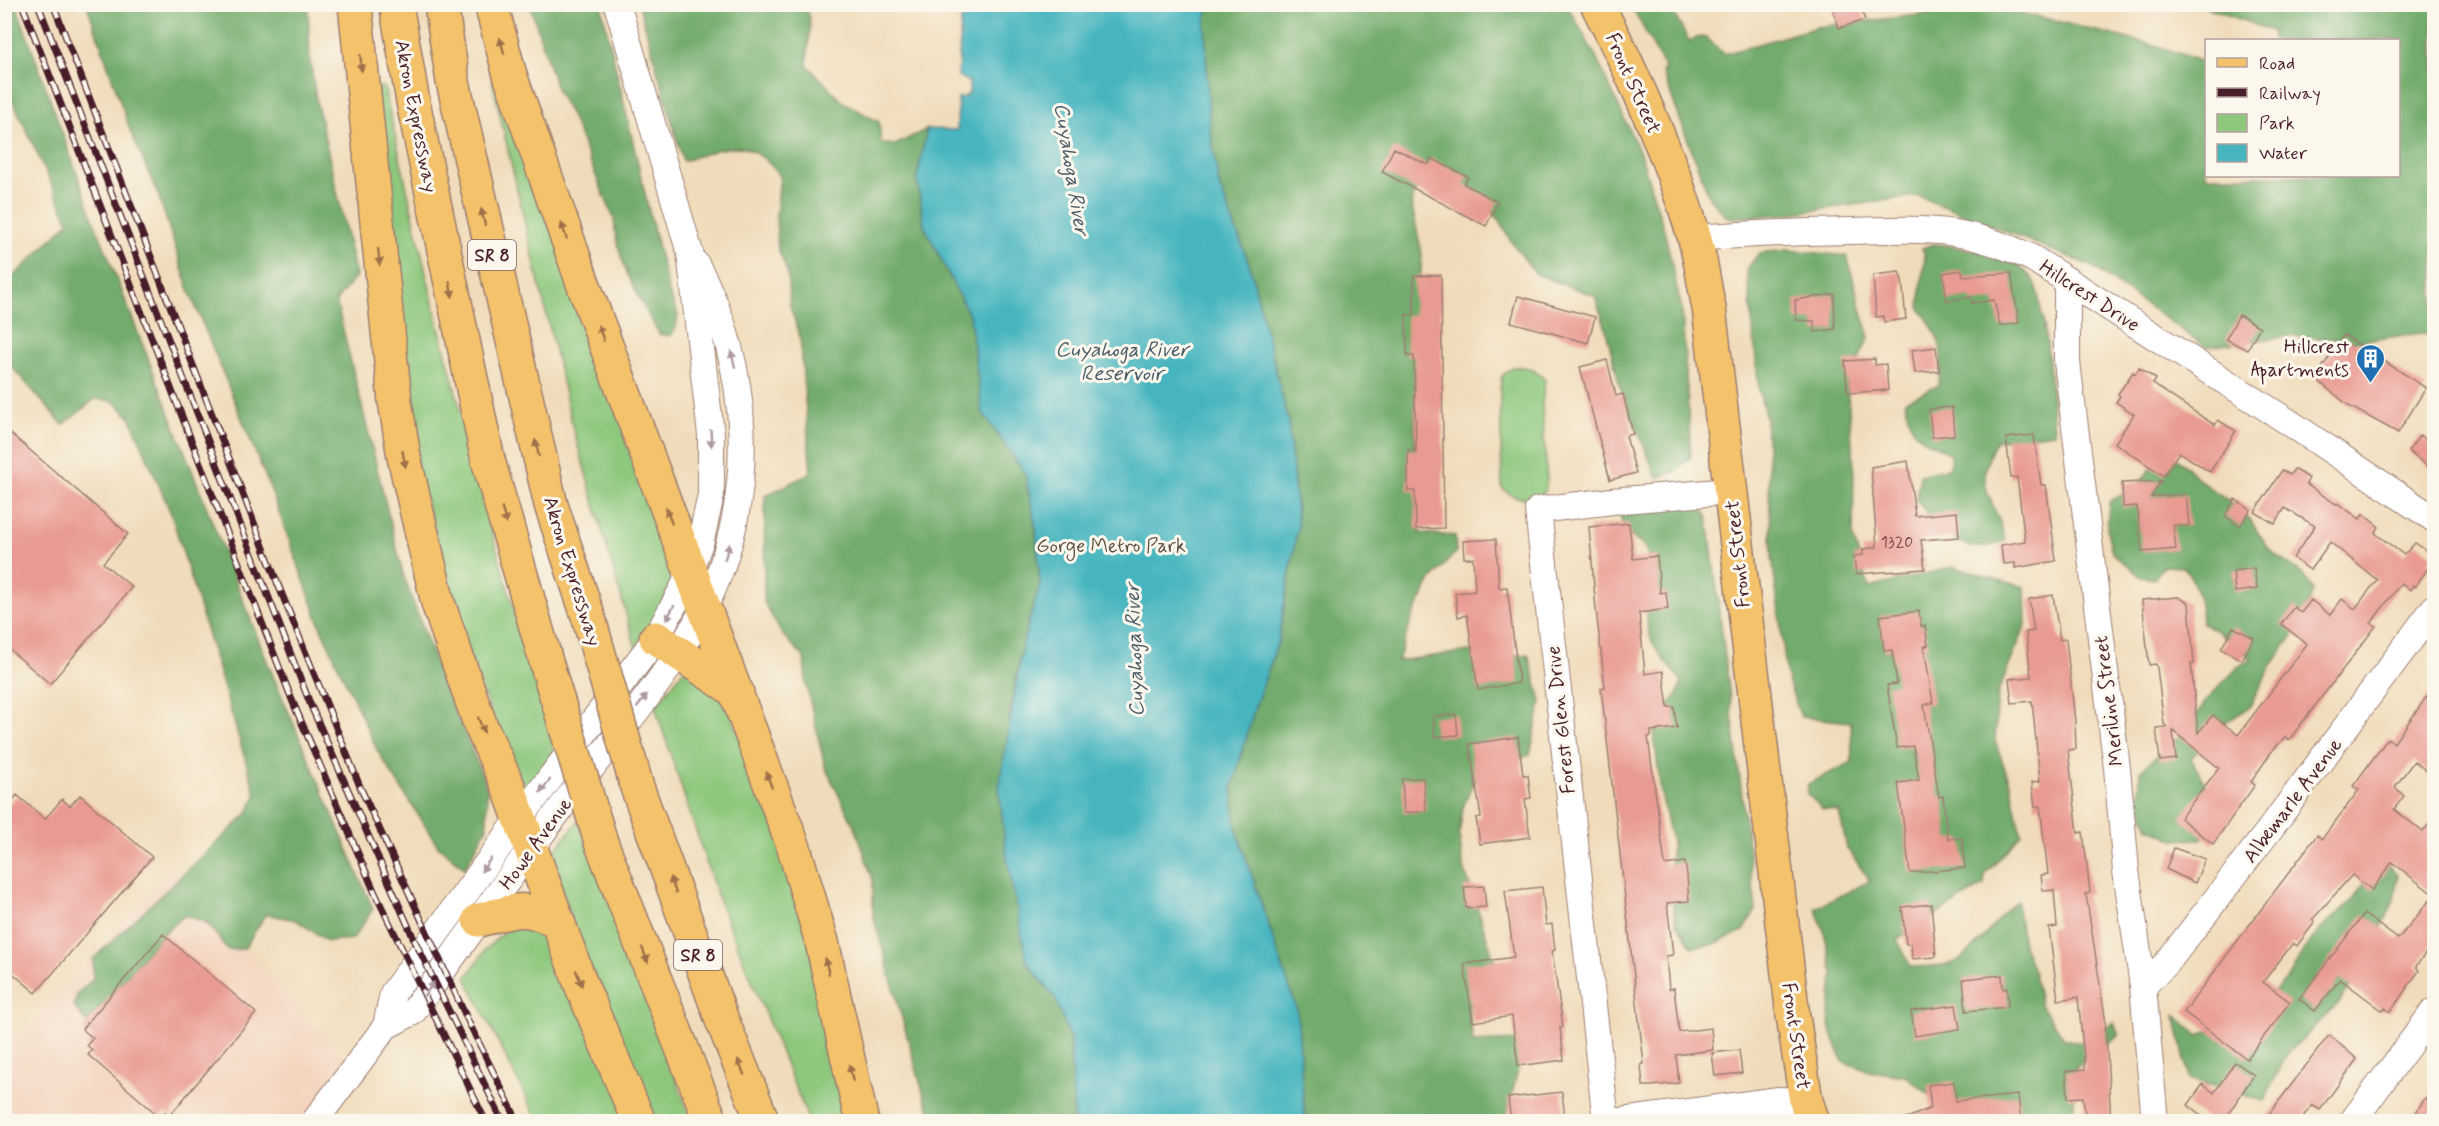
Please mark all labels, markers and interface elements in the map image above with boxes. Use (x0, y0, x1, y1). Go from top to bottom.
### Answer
street label: Front Street (1598, 29, 1667, 138)
one-way arrow (497, 37, 507, 55)
street label: Akron Expressway (387, 38, 444, 195)
legend (2205, 39, 2400, 177)
text: Road (2259, 52, 2295, 76)
one-way arrow (356, 53, 366, 72)
text: Railway (2259, 82, 2321, 106)
water label: Cuyahoga River (1047, 101, 1096, 239)
text: Park (2259, 112, 2295, 136)
text: Water (2259, 142, 2308, 166)
one-way arrow (478, 208, 488, 226)
one-way arrow (559, 222, 569, 240)
road number: SR 8 (468, 240, 516, 270)
one-way arrow (374, 247, 384, 266)
street label: Hillcrest Drive (2034, 254, 2145, 339)
one-way arrow (447, 279, 456, 298)
one-way arrow (596, 324, 605, 342)
place label: Hillcrest Apartments (2251, 334, 2349, 385)
water label: Cuyahoga River Reservoir (1055, 336, 1191, 388)
building icon: Hillcrest Apartments (2354, 342, 2386, 384)
one-way arrow (727, 350, 737, 368)
one-way arrow (706, 429, 715, 448)
one-way arrow (532, 438, 542, 457)
one-way arrow (400, 449, 409, 468)
street label: Akron Expressway (536, 493, 607, 650)
street label: Front Street (1719, 499, 1758, 609)
one-way arrow (664, 506, 674, 524)
one-way arrow (500, 507, 509, 525)
house number: 1320 (1881, 532, 1913, 553)
park label: Gorge Metro Park (1036, 533, 1186, 561)
one-way arrow (723, 543, 732, 561)
water label: Cuyahoga River (1119, 581, 1151, 717)
one-way arrow (665, 605, 675, 622)
street label: Meriline Street (2088, 634, 2131, 768)
street label: Forest Glen Drive (1540, 645, 1583, 795)
one-way arrow (636, 693, 648, 709)
one-way arrow (477, 716, 486, 734)
street label: Albemarle Avenue (2237, 733, 2349, 869)
one-way arrow (764, 771, 774, 789)
one-way arrow (539, 777, 551, 793)
street label: Howe Avenue (493, 792, 579, 896)
one-way arrow (480, 858, 492, 873)
one-way arrow (667, 876, 677, 894)
road number: SR 8 (674, 940, 722, 970)
one-way arrow (640, 947, 650, 965)
one-way arrow (822, 957, 831, 976)
one-way arrow (574, 969, 584, 987)
street label: Front Street (1775, 981, 1816, 1091)
one-way arrow (423, 982, 435, 998)
one-way arrow (736, 1058, 745, 1076)
one-way arrow (845, 1063, 855, 1082)

